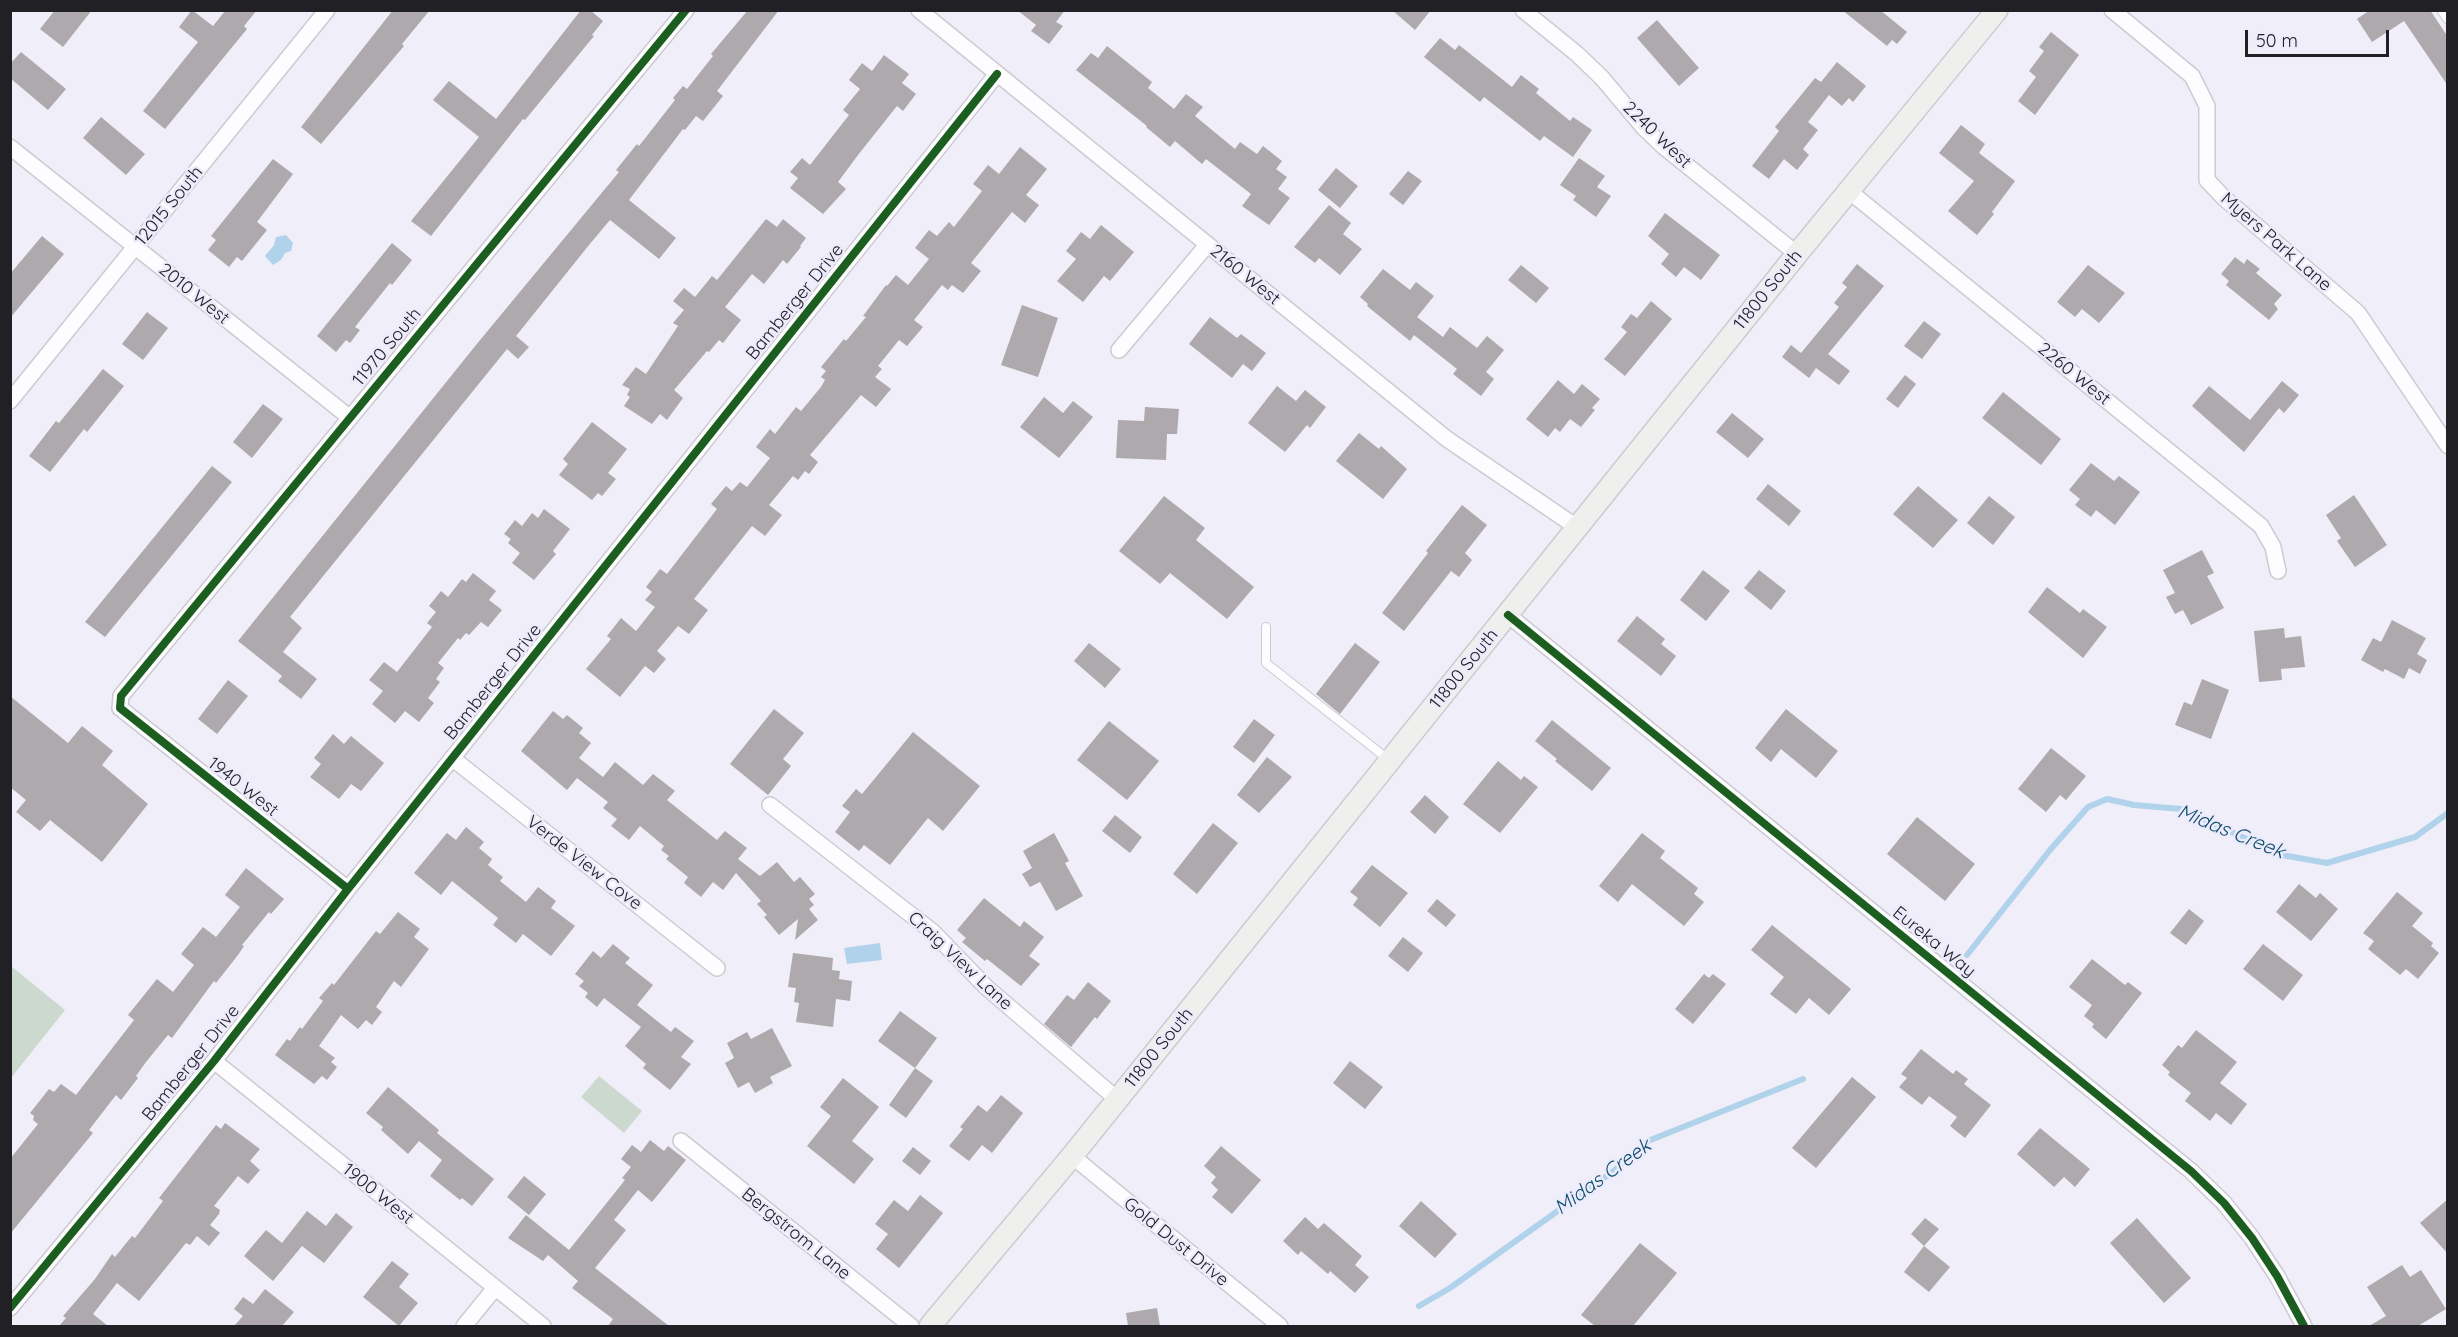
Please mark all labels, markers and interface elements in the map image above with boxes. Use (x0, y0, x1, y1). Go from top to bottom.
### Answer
scale bar (2248, 18, 2392, 56)
text: 50 m (2256, 29, 2298, 52)
street label: 2240 West (1618, 97, 1696, 173)
street label: 12015 South (130, 162, 208, 250)
street label: Myers Park Lane (2216, 188, 2336, 296)
street label: Bamberger Drive (742, 240, 848, 364)
street label: 2160 West (1206, 240, 1284, 310)
street label: 11800 South (1729, 246, 1807, 334)
street label: 2010 West (154, 259, 234, 329)
street label: 11970 South (348, 304, 426, 390)
street label: 2260 West (2033, 338, 2115, 410)
street label: Bamberger Drive (440, 620, 546, 744)
street label: 11800 South (1425, 625, 1503, 713)
street label: 1940 West (203, 753, 283, 821)
water label: Midas Creek (2174, 800, 2288, 864)
street label: Verde View Cove (522, 811, 646, 915)
street label: Eureka Way (1888, 902, 1980, 982)
street label: Craig View Lane (903, 907, 1017, 1015)
street label: Bamberger Drive (138, 1001, 244, 1125)
street label: 11800 South (1120, 1004, 1198, 1092)
water label: Midas Creek (1550, 1134, 1656, 1220)
street label: 1900 West (338, 1159, 418, 1229)
street label: Bergstrom Lane (737, 1183, 855, 1285)
street label: Gold Dust Drive (1119, 1193, 1233, 1291)

